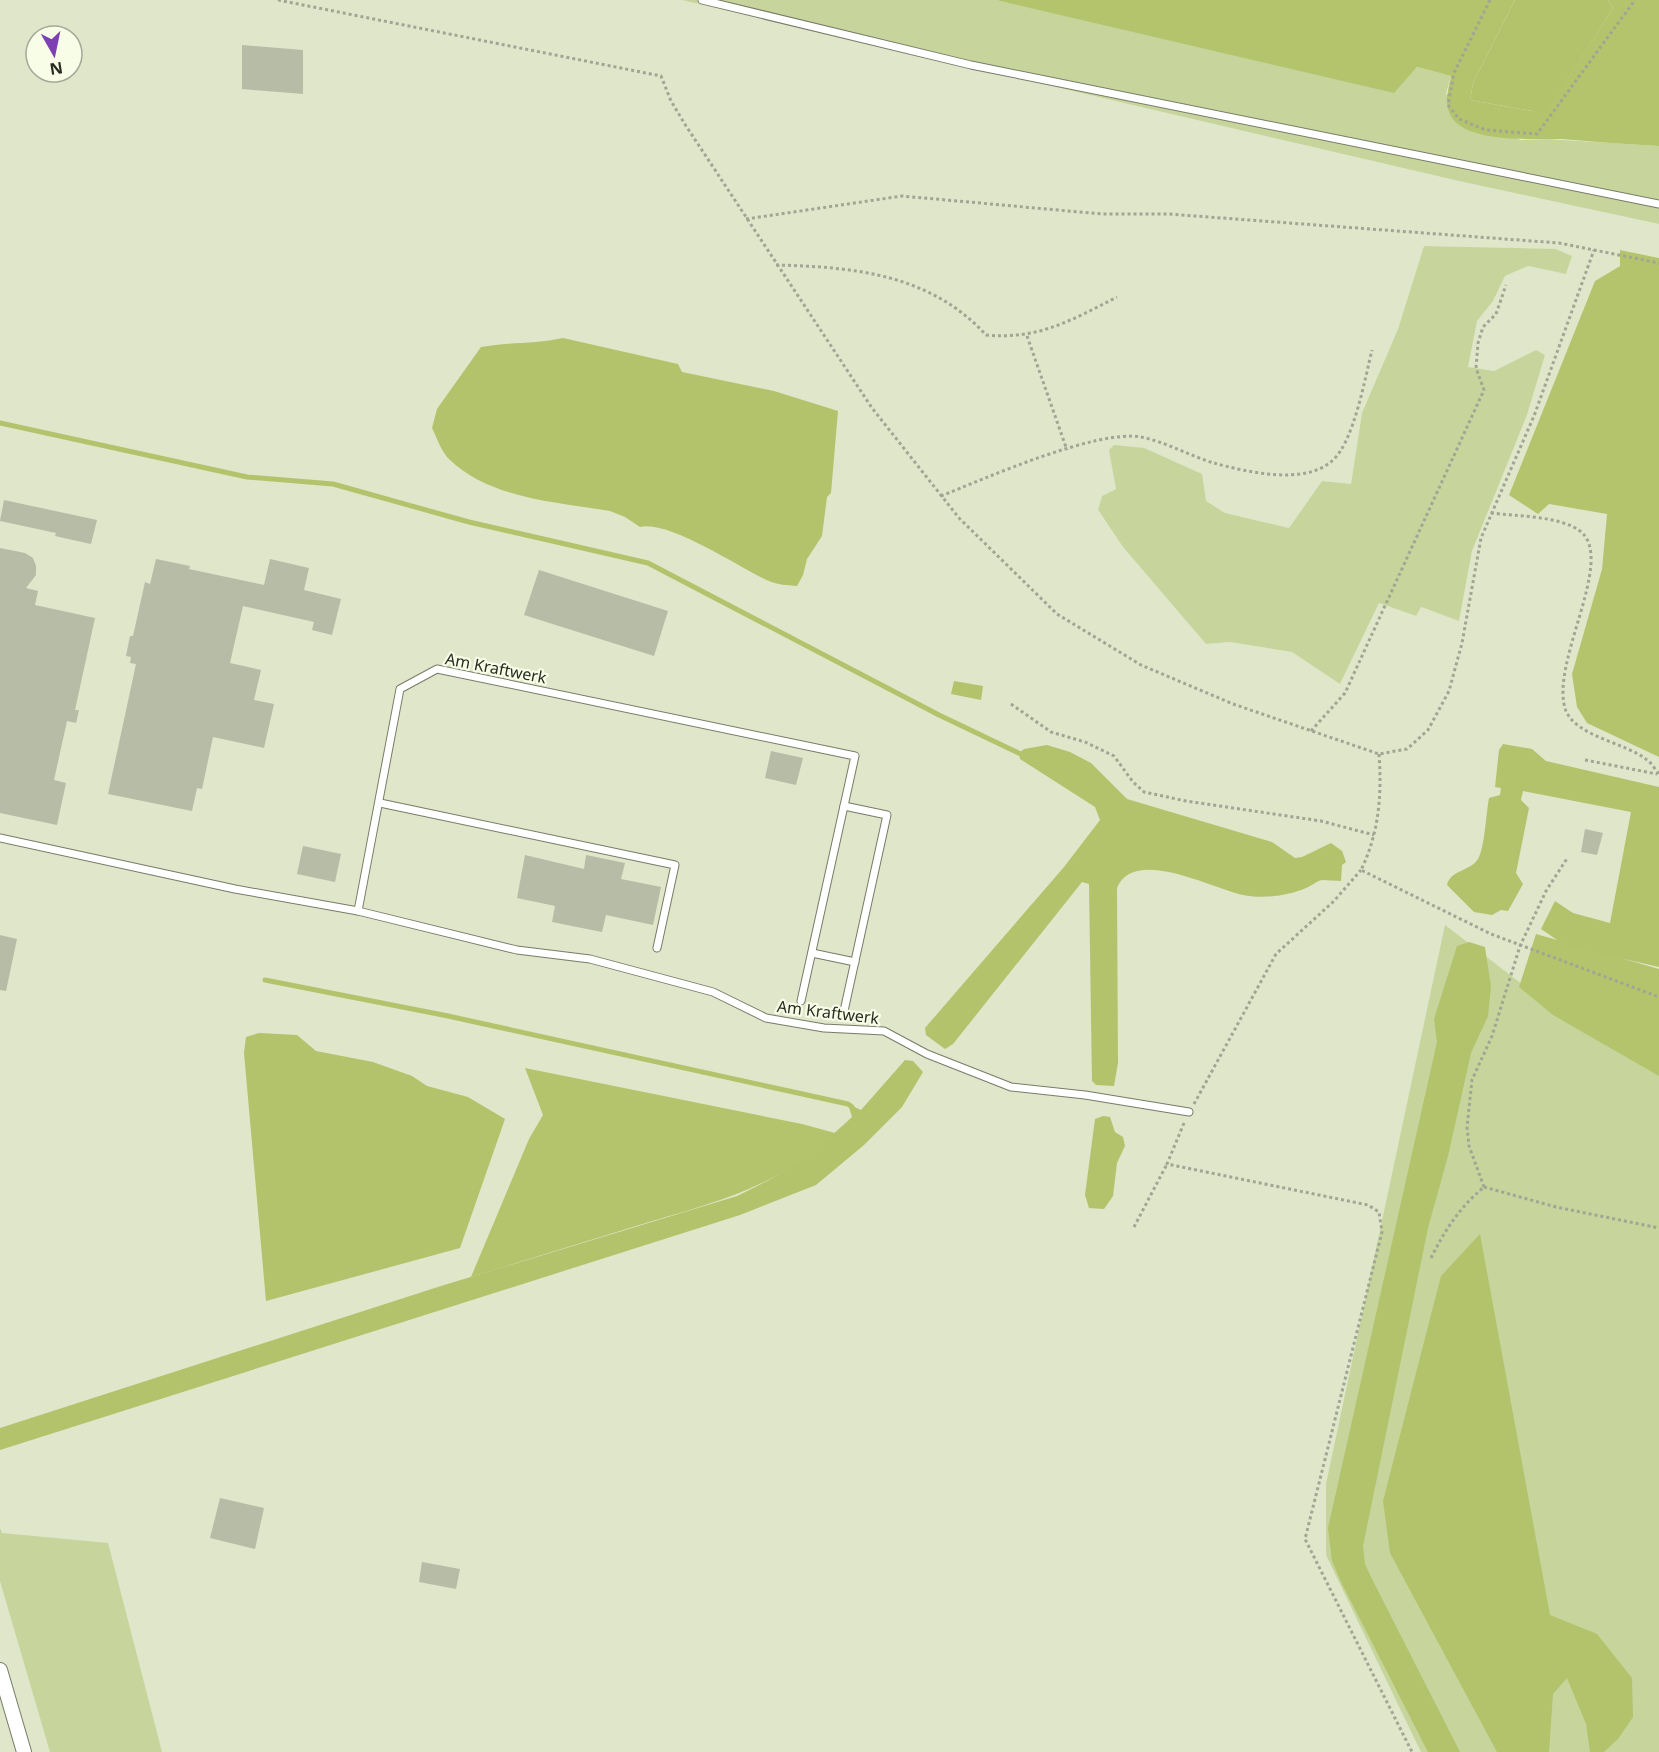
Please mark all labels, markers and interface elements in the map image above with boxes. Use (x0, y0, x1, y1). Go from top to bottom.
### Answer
north arrow (24, 24, 84, 84)
text: N (48, 57, 64, 81)
street label: Am Kraftwerk (444, 647, 549, 689)
street label: Am Kraftwerk (776, 995, 881, 1029)

